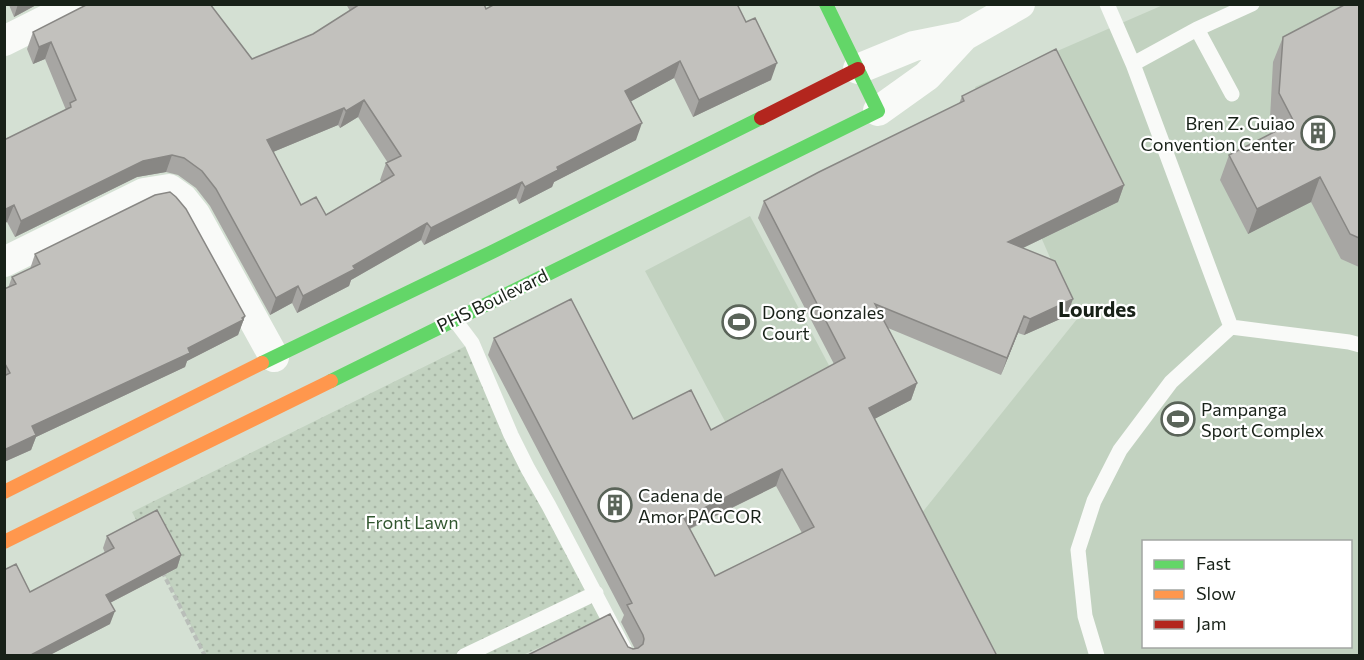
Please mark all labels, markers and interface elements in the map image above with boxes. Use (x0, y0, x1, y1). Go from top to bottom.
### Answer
place label: Bren Z. Guiao Convention Center (1140, 112, 1295, 155)
building icon: Bren Z. Guiao Convention Center (1300, 115, 1336, 151)
street label: PHS Boulevard (433, 264, 551, 336)
district label: Lourdes (1058, 296, 1136, 321)
place label: Dong Gonzales Court (762, 301, 884, 344)
sports icon: Dong Gonzales Court (721, 304, 757, 340)
place label: Pampanga Sport Complex (1201, 398, 1324, 441)
sports icon: Pampanga Sport Complex (1160, 401, 1196, 437)
place label: Cadena de Amor PAGCOR (638, 484, 762, 527)
building icon: Cadena de Amor PAGCOR (597, 487, 633, 523)
park label: Front Lawn (365, 511, 459, 533)
legend (1142, 540, 1352, 648)
text: Fast (1196, 552, 1231, 574)
text: Slow (1196, 582, 1236, 604)
text: Jam (1196, 612, 1226, 634)

